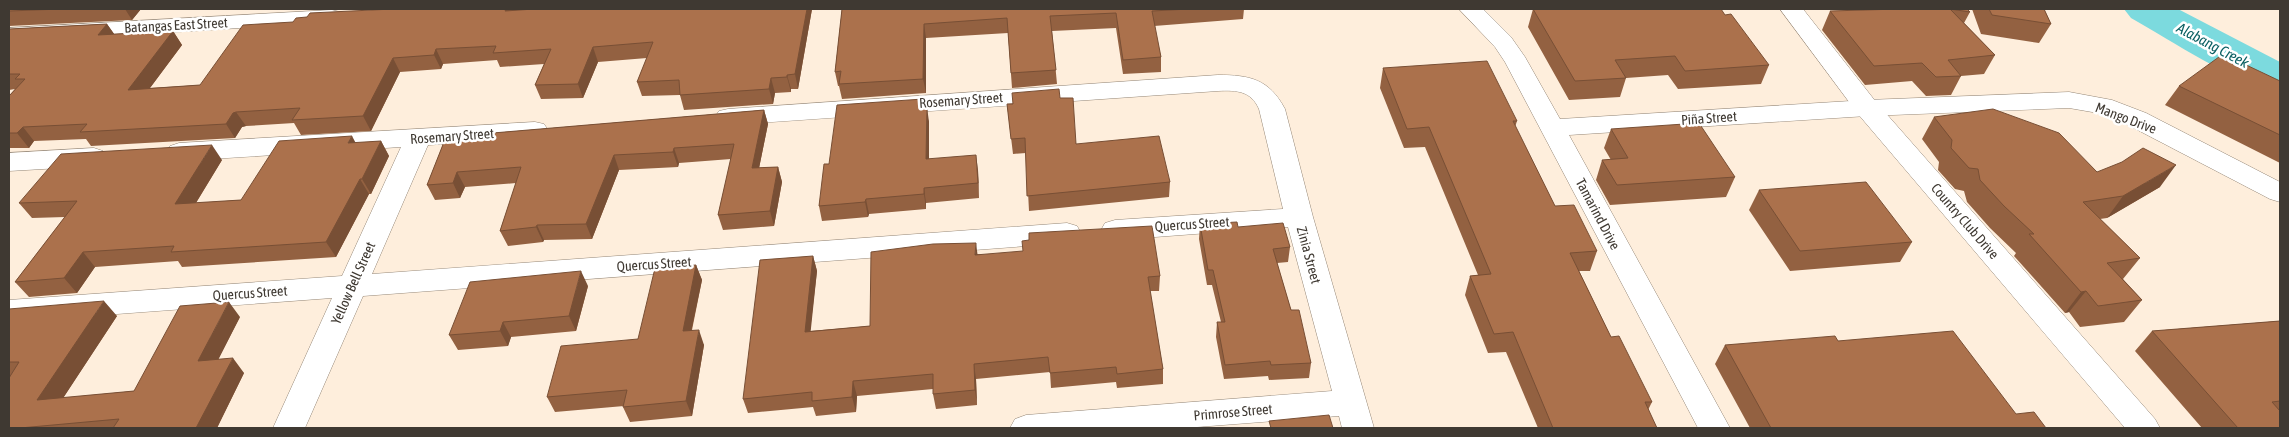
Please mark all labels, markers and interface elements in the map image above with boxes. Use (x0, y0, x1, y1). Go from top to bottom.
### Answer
street label: Batangas East Street (124, 14, 228, 36)
water label: Alabang Creek (2173, 18, 2252, 71)
street label: Rosemary Street (919, 89, 1003, 111)
street label: Mango Drive (2093, 99, 2159, 137)
street label: Piña Street (1681, 108, 1737, 128)
street label: Rosemary Street (410, 125, 494, 147)
street label: Tamarind Drive (1573, 176, 1623, 252)
street label: Country Club Drive (1928, 180, 2002, 262)
street label: Quercus Street (1154, 213, 1230, 235)
street label: Zinia Street (1294, 225, 1324, 285)
street label: Yellow Bell Street (328, 239, 378, 327)
street label: Quercus Street (616, 253, 692, 275)
street label: Quercus Street (212, 282, 288, 304)
street label: Primrose Street (1193, 401, 1273, 423)

